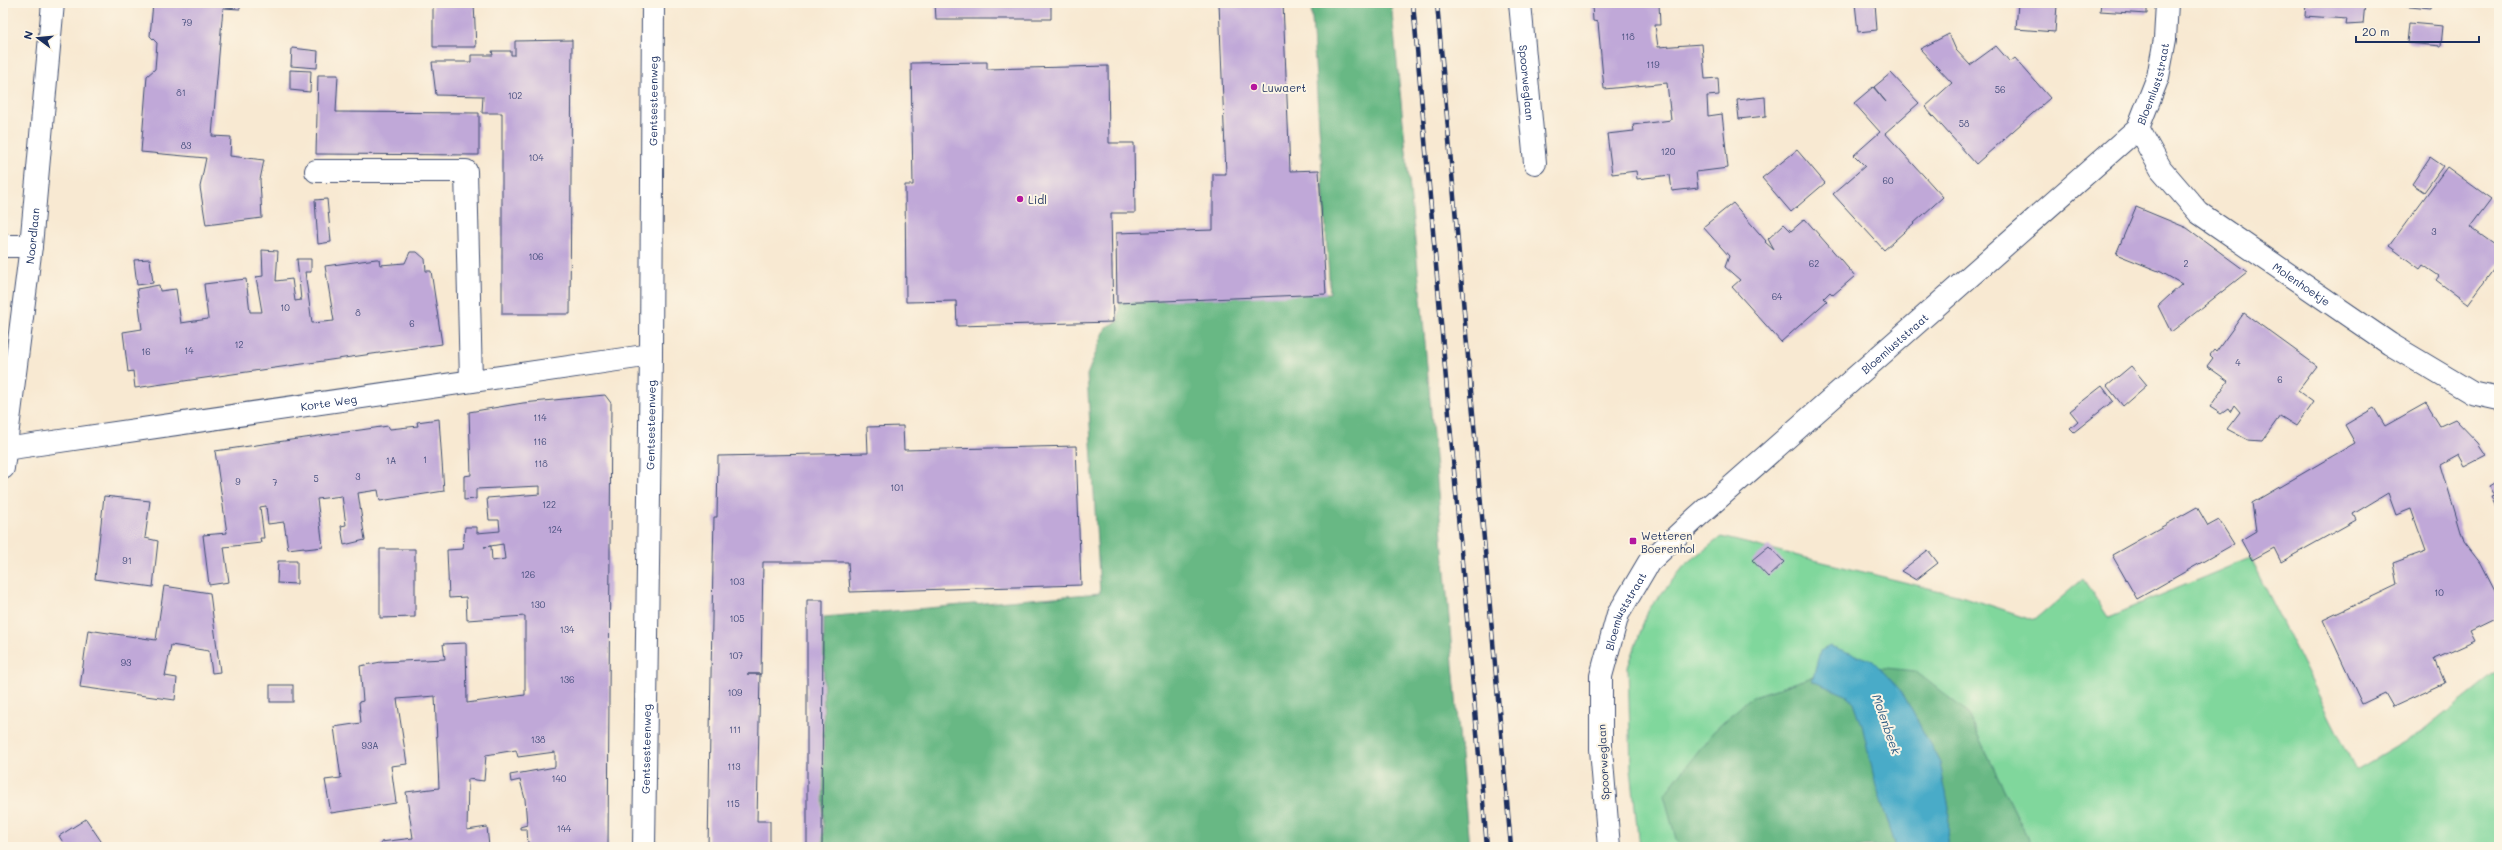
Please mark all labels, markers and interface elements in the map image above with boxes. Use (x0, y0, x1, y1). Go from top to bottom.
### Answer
house number: 79 (182, 17, 193, 28)
north arrow (18, 18, 58, 58)
scale bar (2356, 18, 2479, 44)
text: 20 m (2362, 23, 2390, 39)
text: N (20, 29, 36, 41)
house number: 118 (1621, 31, 1635, 42)
street label: Bloemluststraat (2133, 41, 2172, 127)
street label: Spoorweglaan (1516, 44, 1538, 121)
street label: Gentsesteenweg (645, 56, 660, 146)
house number: 119 (1646, 59, 1660, 70)
place label: Luwaert (1262, 80, 1307, 95)
marker: Luwaert (1249, 82, 1259, 92)
house number: 56 (1995, 84, 2005, 95)
house number: 81 (176, 87, 186, 98)
house number: 102 (508, 90, 522, 101)
house number: 58 (1959, 118, 1970, 129)
house number: 83 (181, 140, 191, 151)
house number: 120 (1661, 146, 1676, 157)
house number: 104 (529, 152, 544, 163)
house number: 60 (1883, 175, 1894, 186)
place label: Lidl (1028, 192, 1047, 207)
marker: Lidl (1015, 194, 1025, 204)
street label: Noordlaan (21, 207, 42, 265)
house number: 3 (2431, 226, 2437, 237)
house number: 106 (528, 251, 544, 262)
house number: 62 (1809, 258, 1819, 269)
house number: 2 (2183, 258, 2189, 269)
street label: Molenhoekje (2270, 259, 2334, 309)
house number: 64 (1772, 291, 1783, 302)
house number: 10 (280, 302, 290, 313)
house number: 8 (355, 307, 361, 318)
street label: Bloemluststraat (1857, 309, 1931, 377)
house number: 6 (409, 318, 415, 329)
house number: 12 (234, 339, 244, 350)
house number: 14 (184, 345, 194, 356)
house number: 16 (141, 346, 151, 357)
house number: 4 (2235, 357, 2241, 368)
house number: 6 (2277, 374, 2283, 385)
street label: Gentsesteenweg (642, 380, 658, 470)
street label: Korte Weg (299, 390, 358, 413)
house number: 114 (533, 412, 547, 423)
house number: 116 (533, 436, 547, 447)
house number: 1 (423, 454, 427, 465)
house number: 1A (386, 455, 396, 466)
house number: 118 (534, 458, 548, 469)
house number: 3 (355, 471, 361, 482)
house number: 5 (313, 473, 319, 484)
house number: 9 (235, 476, 241, 487)
house number: 7 (272, 477, 278, 488)
house number: 101 (890, 482, 904, 493)
house number: 122 (542, 499, 556, 510)
house number: 124 (548, 524, 563, 535)
place label: Wetteren Boerenhol (1641, 528, 1695, 556)
marker: Wetteren Boerenhol (1628, 536, 1638, 546)
house number: 91 (122, 555, 132, 566)
house number: 126 (521, 569, 535, 580)
street label: Bloemluststraat (1601, 569, 1649, 652)
house number: 103 (730, 576, 744, 587)
house number: 10 (2434, 587, 2444, 598)
house number: 130 (531, 599, 546, 610)
house number: 105 (730, 613, 744, 624)
house number: 134 (560, 624, 575, 635)
house number: 107 (729, 650, 743, 661)
house number: 93 (121, 657, 131, 668)
house number: 136 (560, 674, 574, 685)
house number: 109 (728, 687, 743, 698)
water label: Molenbeek (1869, 692, 1905, 757)
street label: Gentsesteenweg (637, 704, 654, 794)
house number: 111 (729, 724, 741, 735)
street label: Spoorweglaan (1594, 724, 1612, 800)
house number: 138 (531, 734, 546, 745)
house number: 93A (362, 740, 378, 751)
house number: 113 (727, 761, 741, 772)
house number: 140 (552, 773, 567, 784)
house number: 115 (726, 798, 740, 809)
house number: 144 (557, 823, 572, 834)

